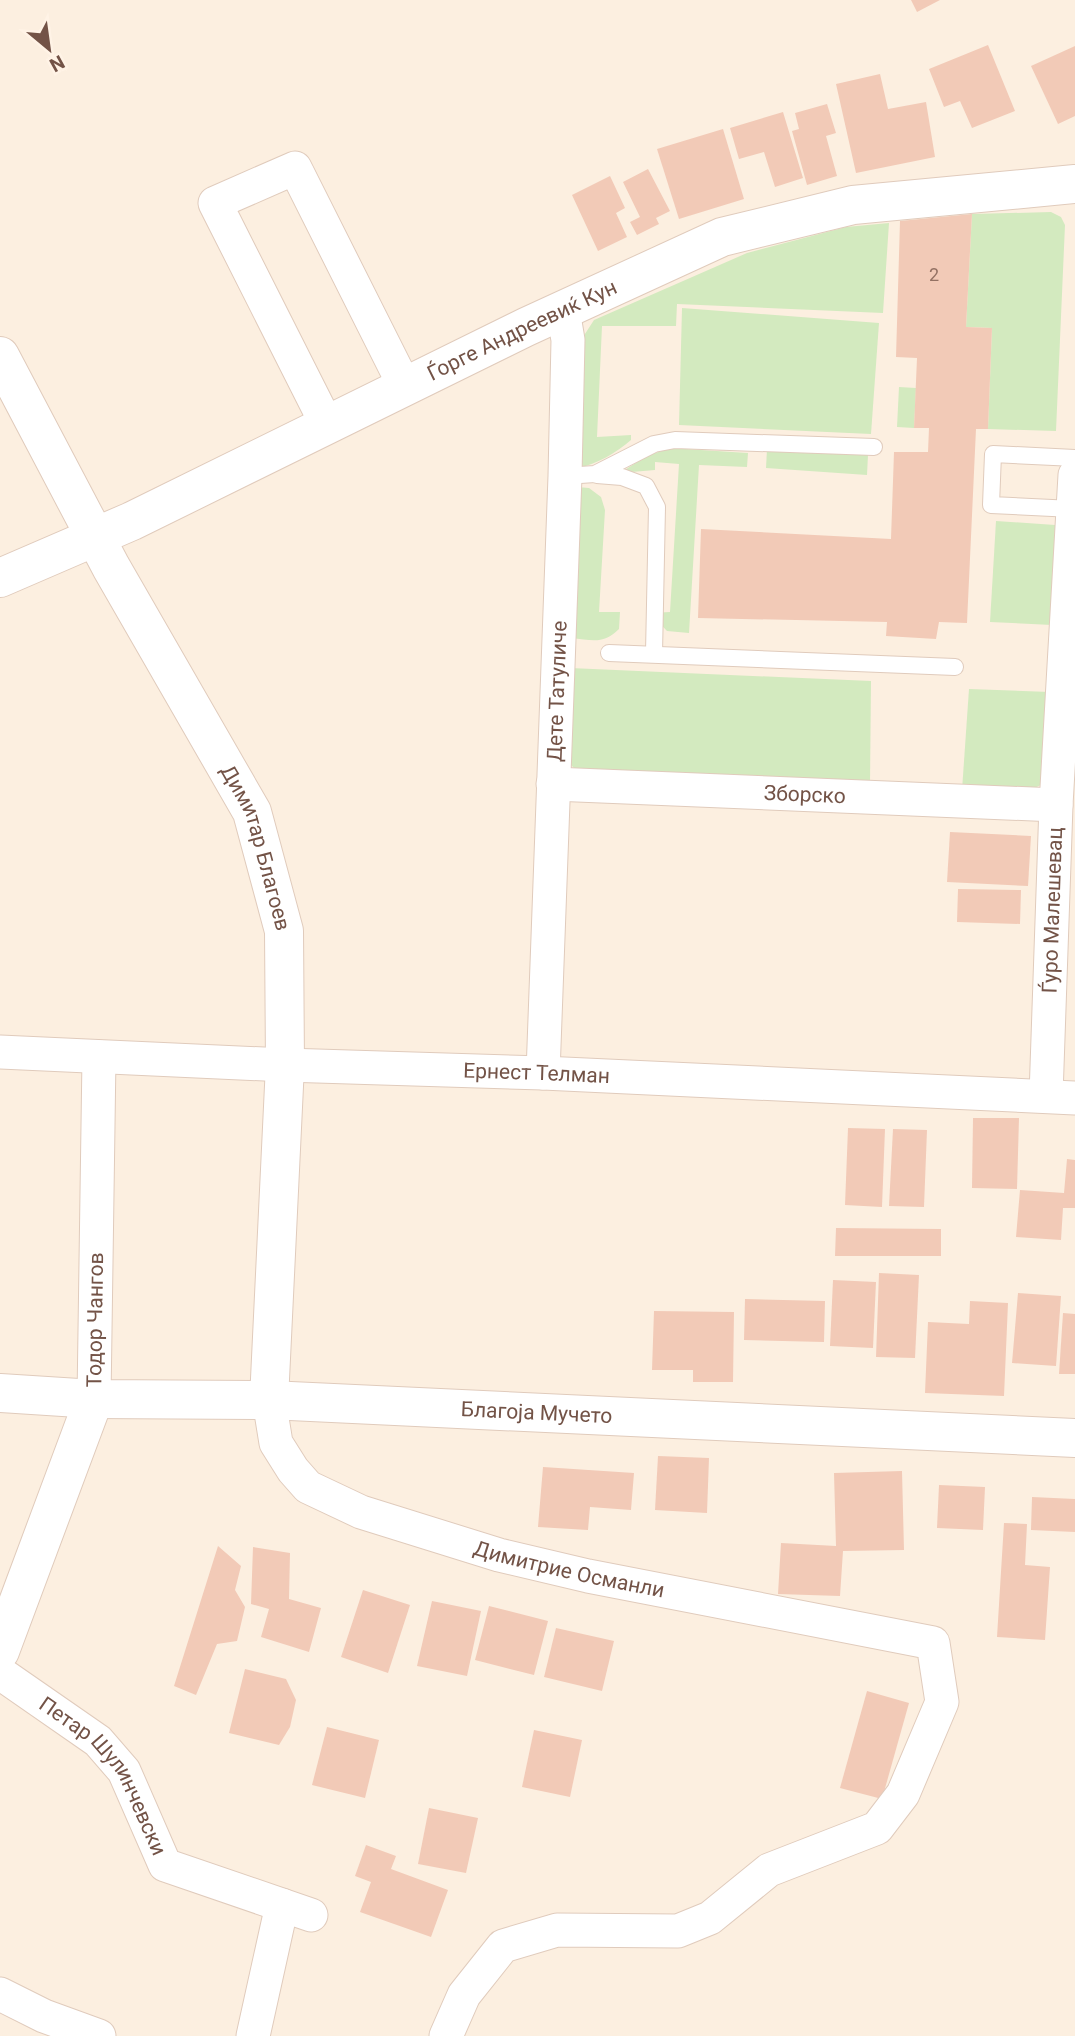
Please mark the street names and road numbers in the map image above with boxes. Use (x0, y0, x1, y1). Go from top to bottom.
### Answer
street label: Ѓорге Андреевиќ Кун (423, 275, 621, 386)
street label: Дете Татуличе (542, 620, 572, 762)
street label: Димитар Благоев (215, 761, 295, 933)
street label: Зборско (763, 781, 846, 808)
street label: Ѓуро Малешевац (1038, 827, 1067, 994)
street label: Ернест Телман (463, 1059, 610, 1088)
street label: Тодор Чангов (82, 1252, 108, 1388)
street label: Благоја Мучето (460, 1397, 613, 1428)
street label: Димитрие Османли (471, 1536, 667, 1603)
street label: Петар Шулинчевски (35, 1692, 171, 1859)

